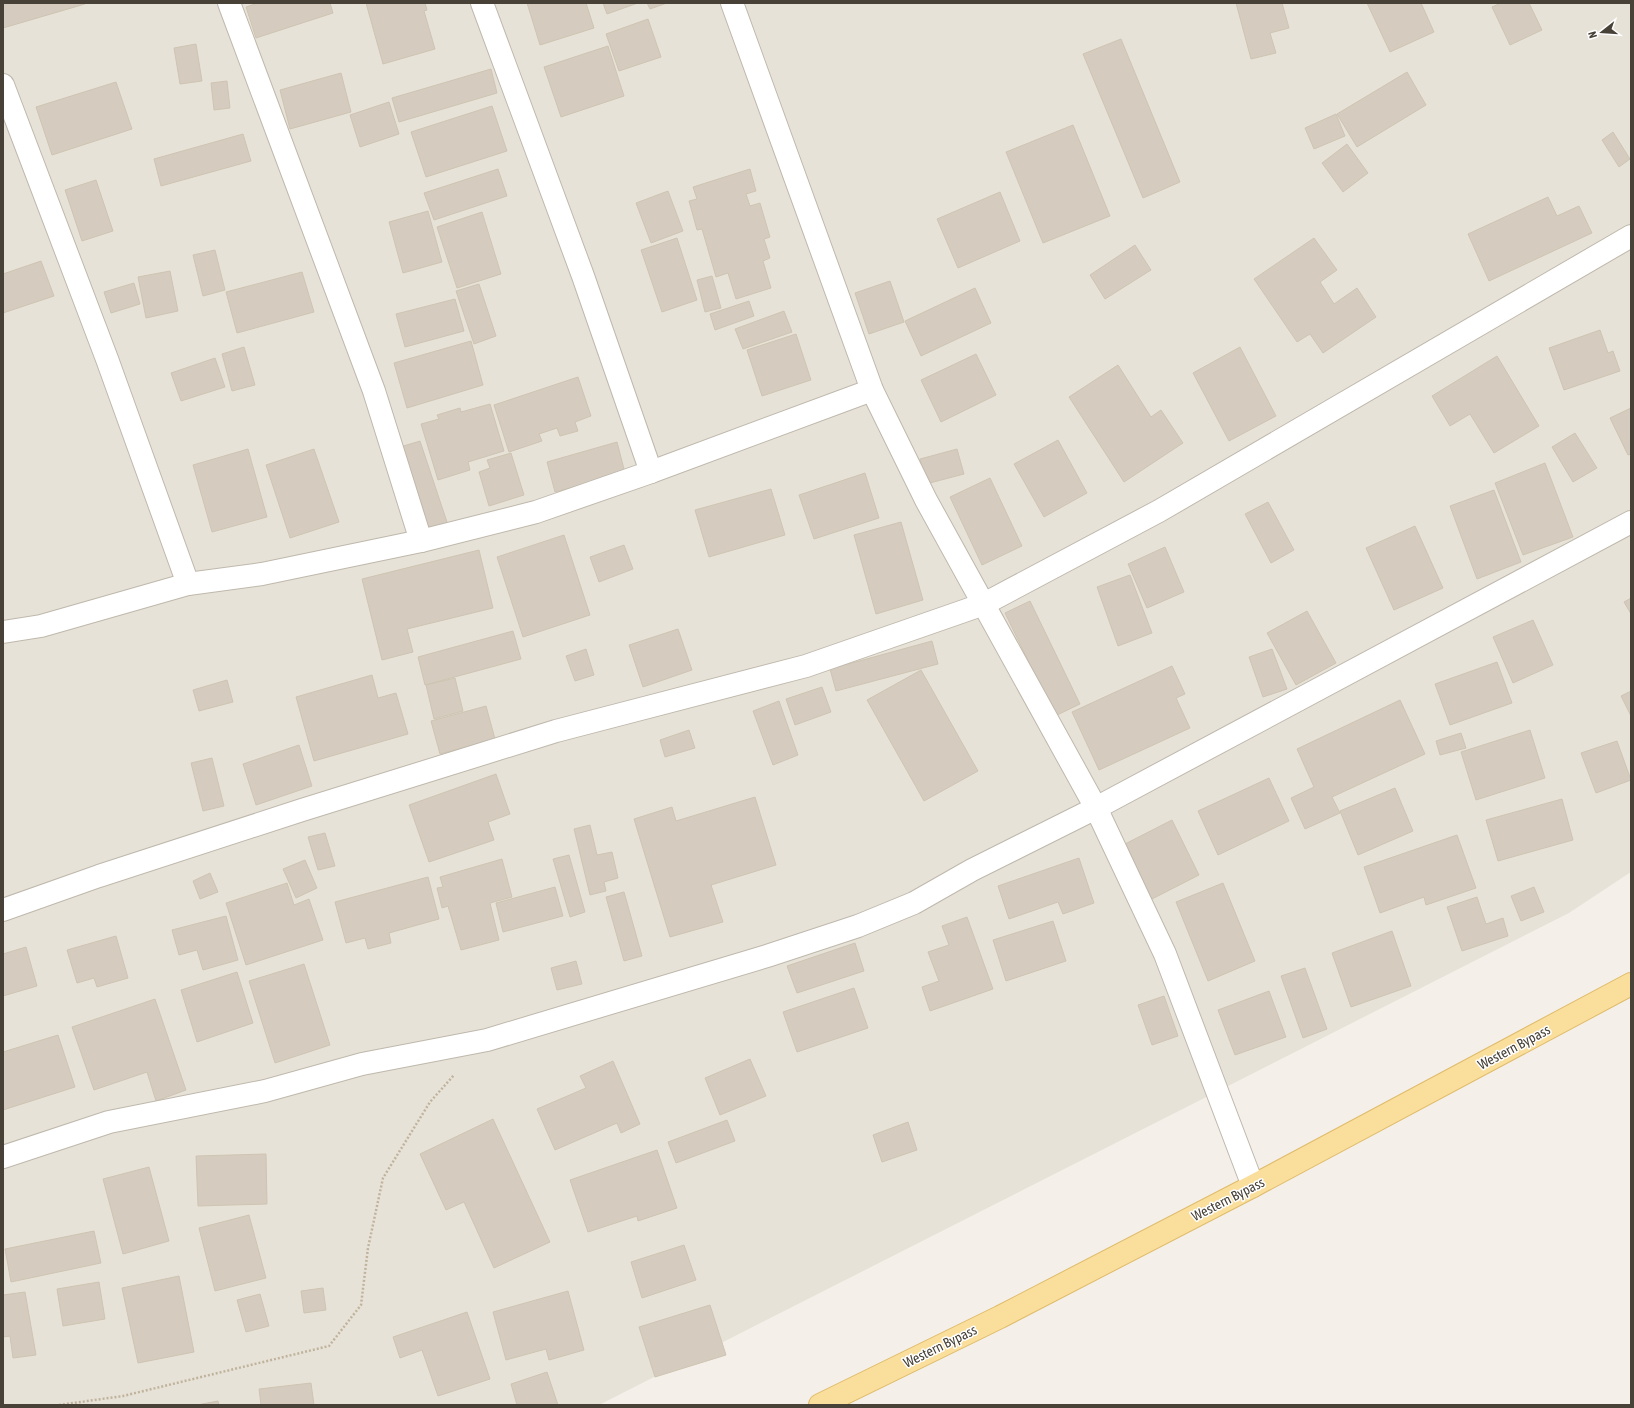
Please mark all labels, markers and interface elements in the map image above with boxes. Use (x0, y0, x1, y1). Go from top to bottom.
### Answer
north arrow (1582, 12, 1622, 52)
text: N (1586, 30, 1599, 40)
street label: Western Bypass (1475, 1021, 1553, 1073)
street label: Western Bypass (1189, 1174, 1267, 1224)
street label: Western Bypass (901, 1321, 979, 1371)

